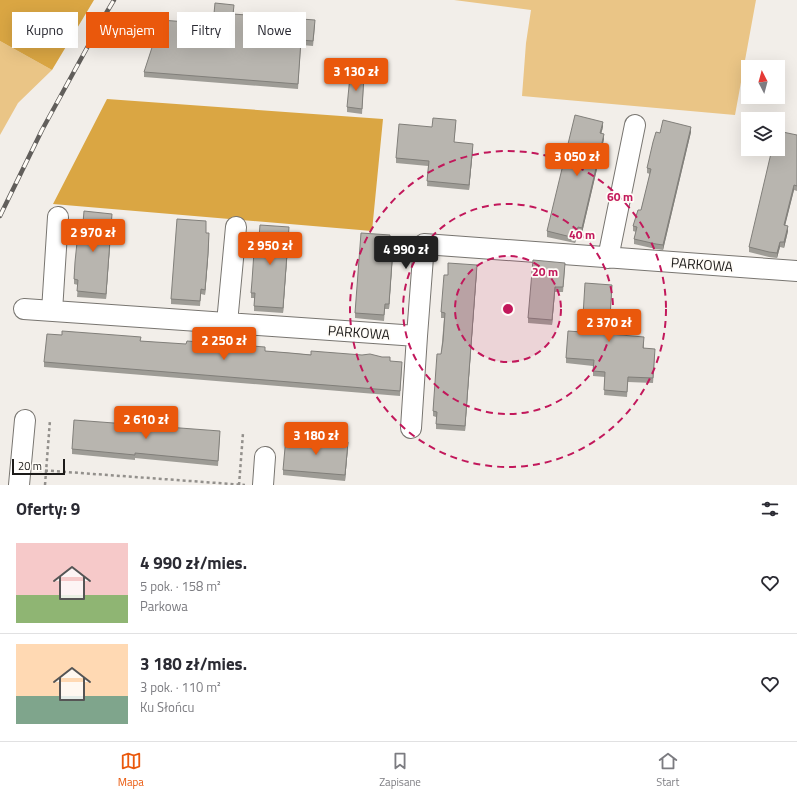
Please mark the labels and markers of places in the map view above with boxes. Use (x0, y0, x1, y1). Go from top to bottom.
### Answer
pin: 3 130 zł (315, 58, 397, 92)
pin: 3 050 zł (536, 143, 618, 177)
pin: 2 970 zł (52, 219, 134, 253)
pin: 2 950 zł (229, 232, 311, 266)
pin: 4 990 zł (365, 236, 447, 270)
centre of rings (501, 302, 515, 316)
pin: 2 370 zł (568, 309, 650, 343)
pin: 2 250 zł (183, 327, 265, 361)
pin: 2 610 zł (105, 406, 187, 440)
pin: 3 180 zł (275, 422, 357, 456)

